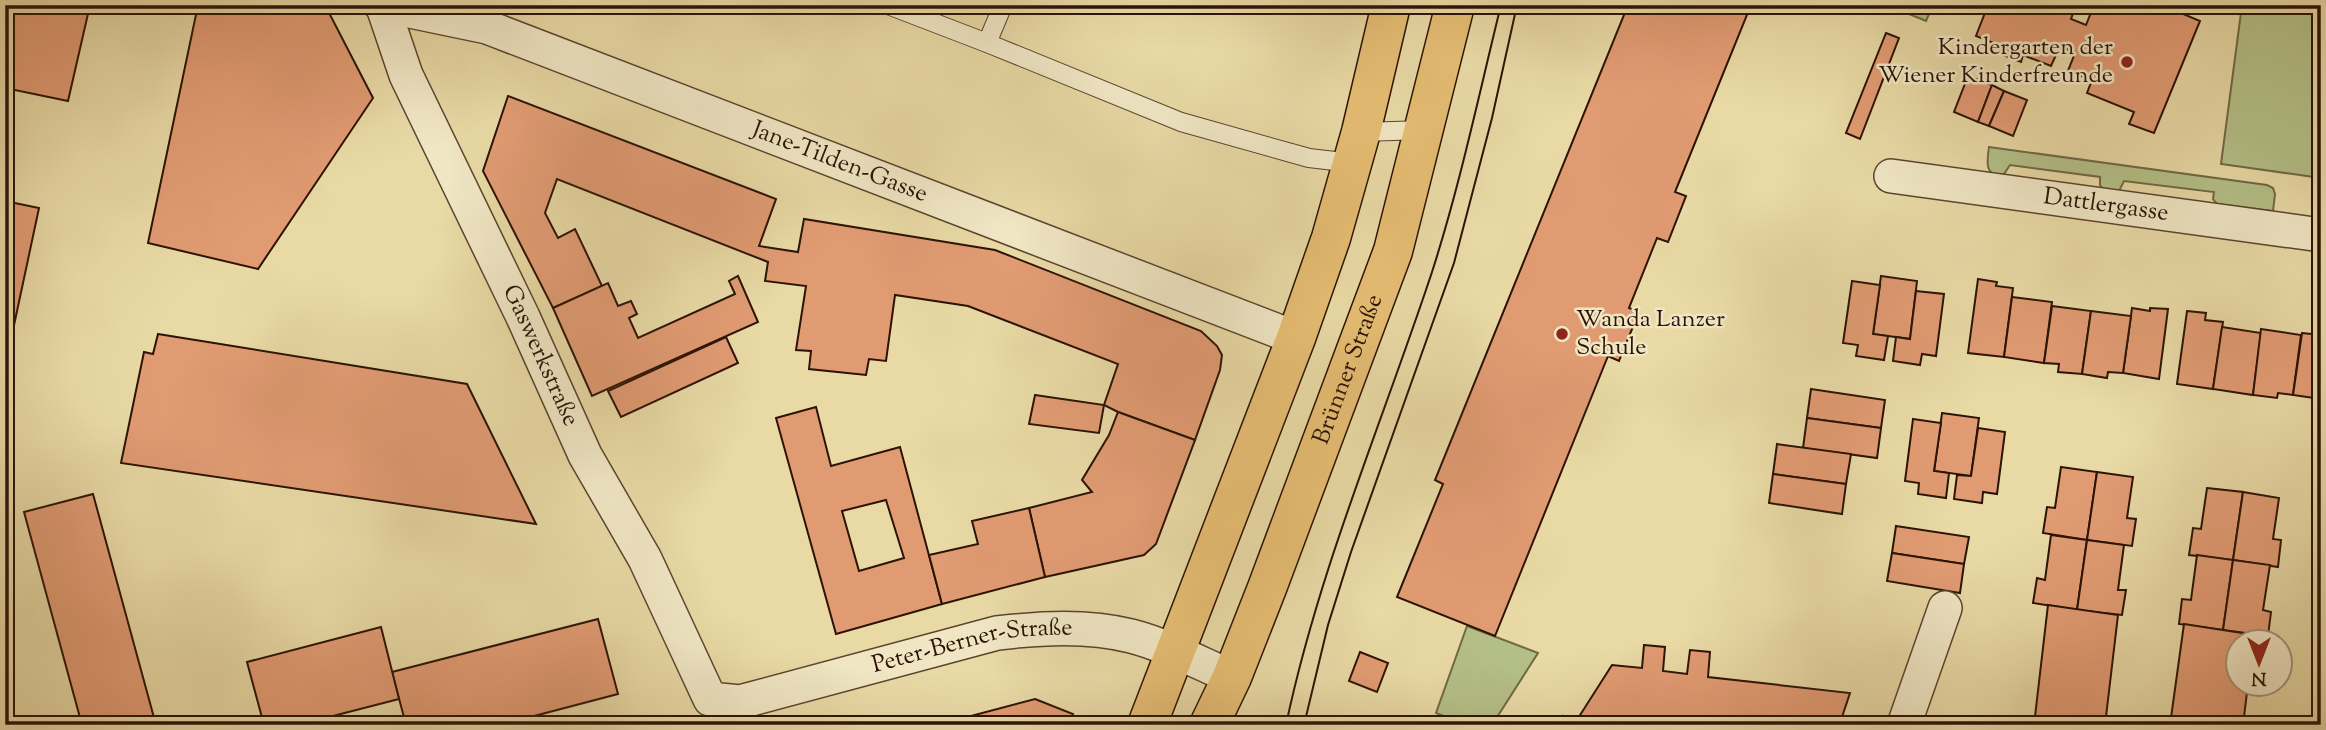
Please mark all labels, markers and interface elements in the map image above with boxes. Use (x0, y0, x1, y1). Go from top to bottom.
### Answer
place label: Kindergarten der Wiener Kinderfreunde (1878, 31, 2113, 93)
marker: Kindergarten der Wiener Kinderfreunde (2119, 54, 2135, 70)
street label: Jane-Tilden-Gasse (745, 113, 932, 212)
street label: Dattlergasse (2041, 180, 2171, 231)
street label: Gaswerkstraße (493, 279, 587, 432)
street label: Brünner Straße (1305, 290, 1392, 450)
place label: Wanda Lanzer Schule (1576, 303, 1725, 365)
marker: Wanda Lanzer Schule (1554, 326, 1570, 342)
street label: Peter-Berner-Straße (868, 611, 1073, 683)
north arrow (2224, 628, 2294, 698)
text: N (2251, 664, 2267, 691)

